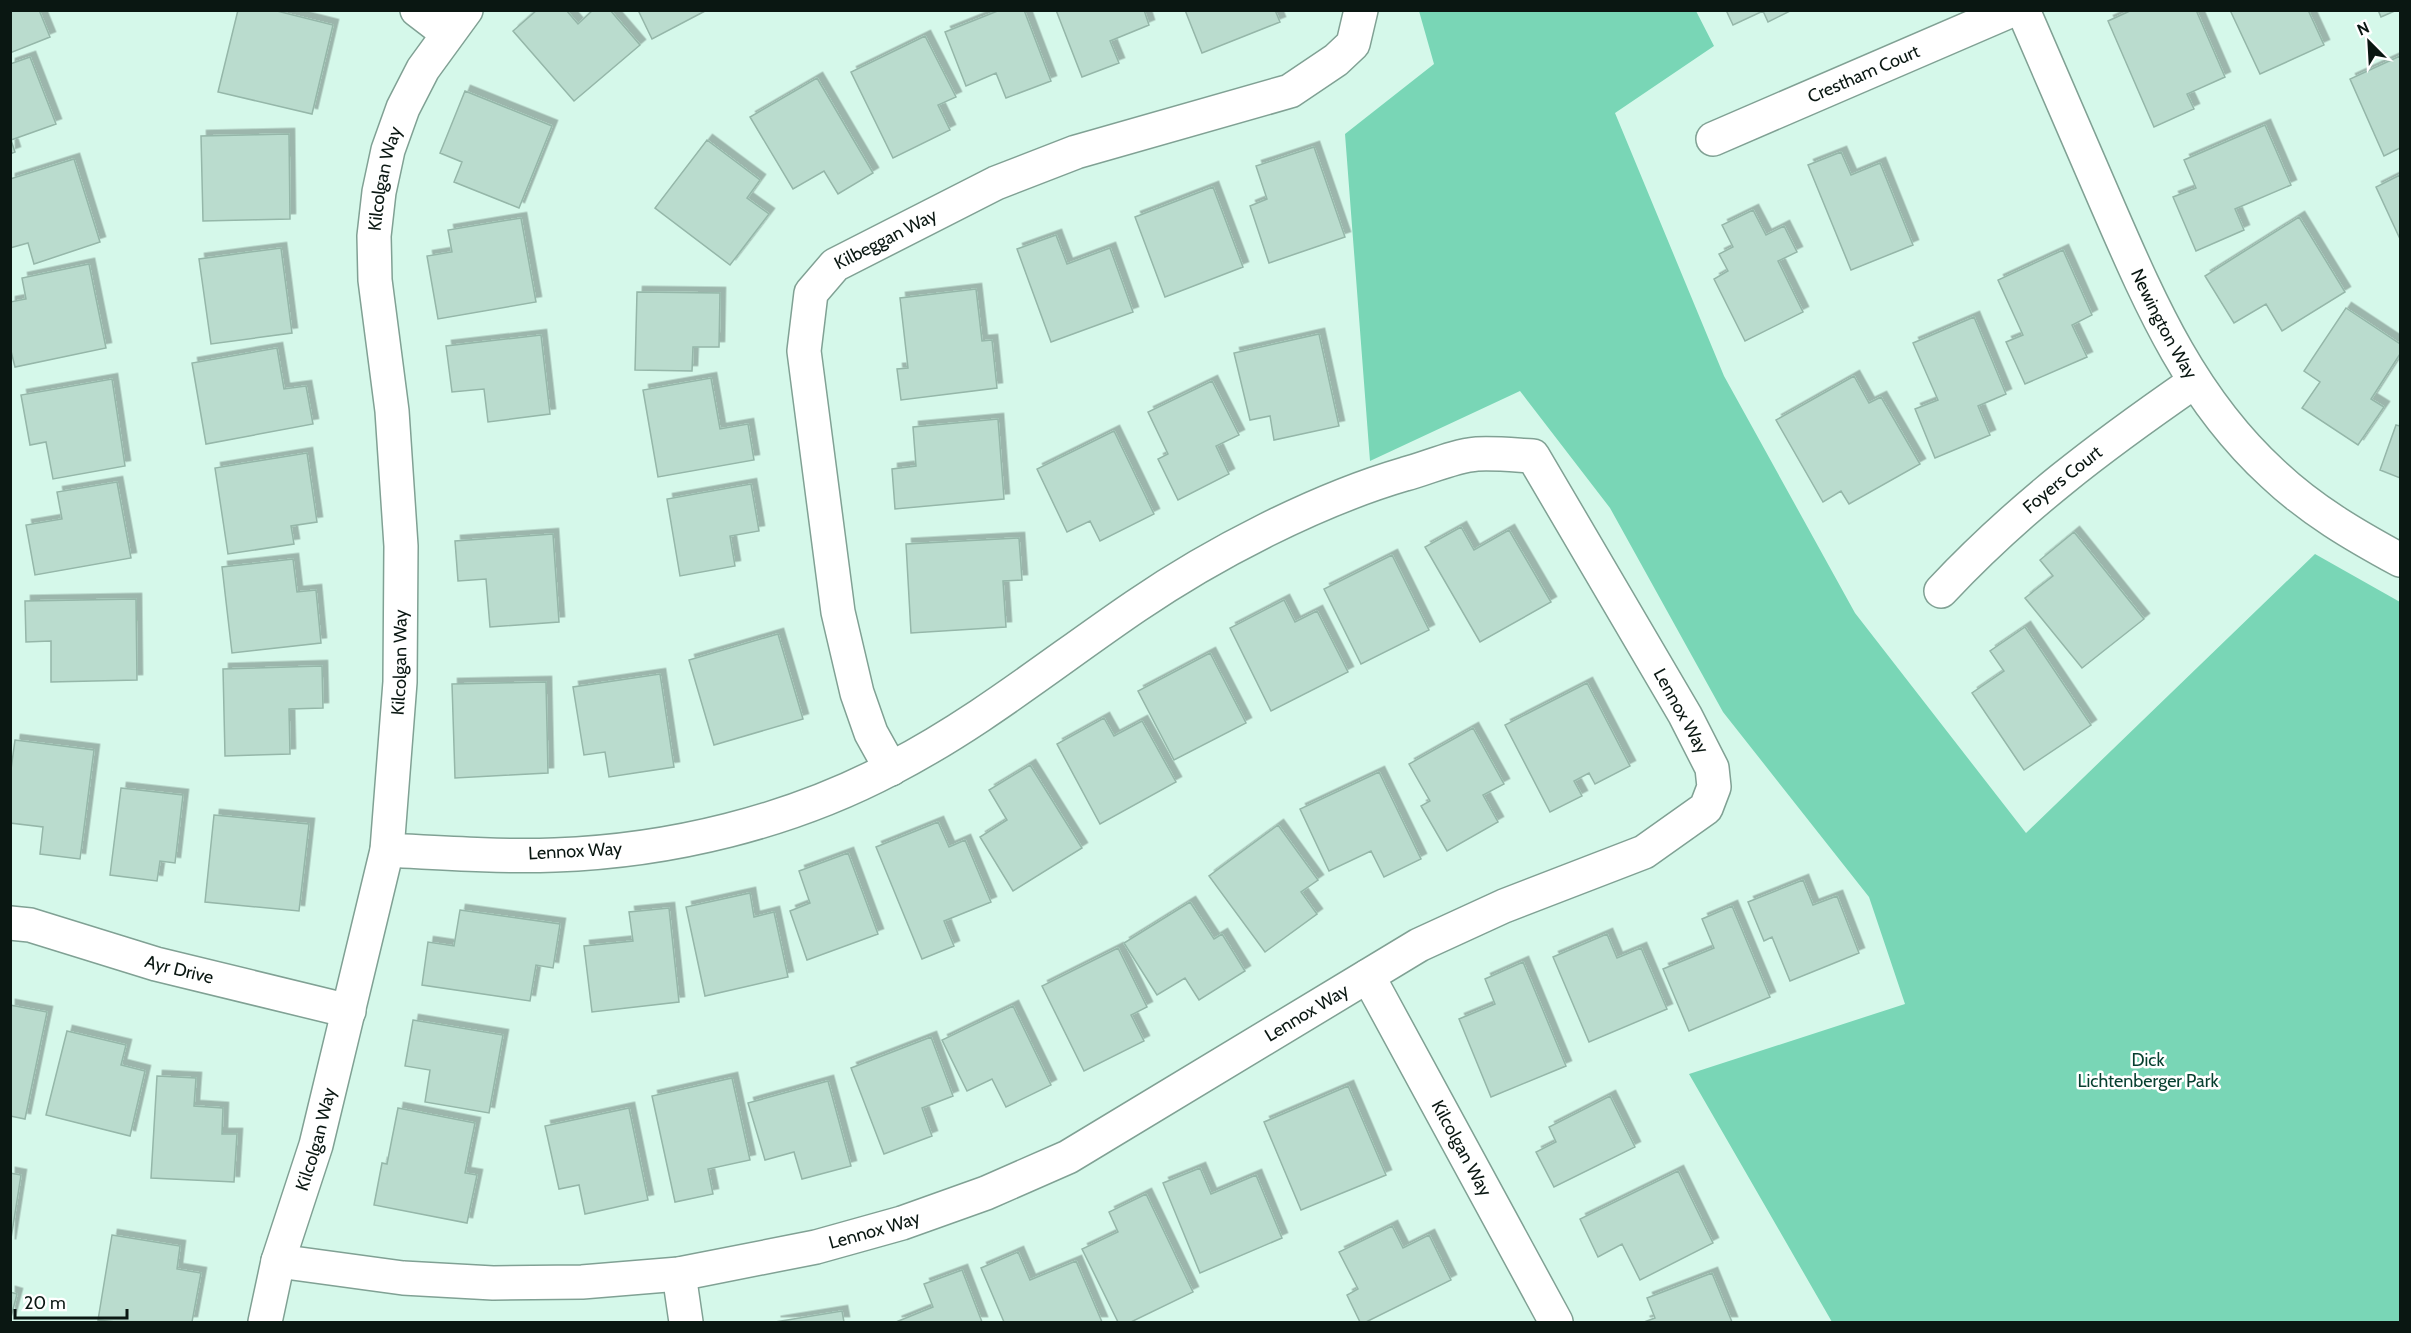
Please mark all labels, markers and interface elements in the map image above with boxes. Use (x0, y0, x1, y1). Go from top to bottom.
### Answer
north arrow (2339, 12, 2399, 72)
text: N (2354, 18, 2372, 40)
street label: Crestham Court (1804, 40, 1923, 108)
street label: Kilcolgan Way (364, 124, 406, 232)
street label: Kilbeggan Way (831, 204, 941, 275)
street label: Newington Way (2126, 265, 2202, 383)
street label: Foyers Court (2018, 441, 2106, 518)
street label: Kilcolgan Way (386, 609, 412, 716)
street label: Lennox Way (1649, 665, 1713, 757)
street label: Lennox Way (527, 838, 623, 864)
street label: Ayr Drive (142, 950, 216, 989)
street label: Lennox Way (1261, 979, 1353, 1047)
park label: Dick Lichtenberger Park (2077, 1049, 2219, 1092)
street label: Kilcolgan Way (291, 1085, 340, 1194)
street label: Kilcolgan Way (1427, 1096, 1497, 1200)
street label: Lennox Way (826, 1206, 923, 1254)
scale bar (15, 1282, 128, 1320)
text: 20 m (24, 1292, 66, 1314)

